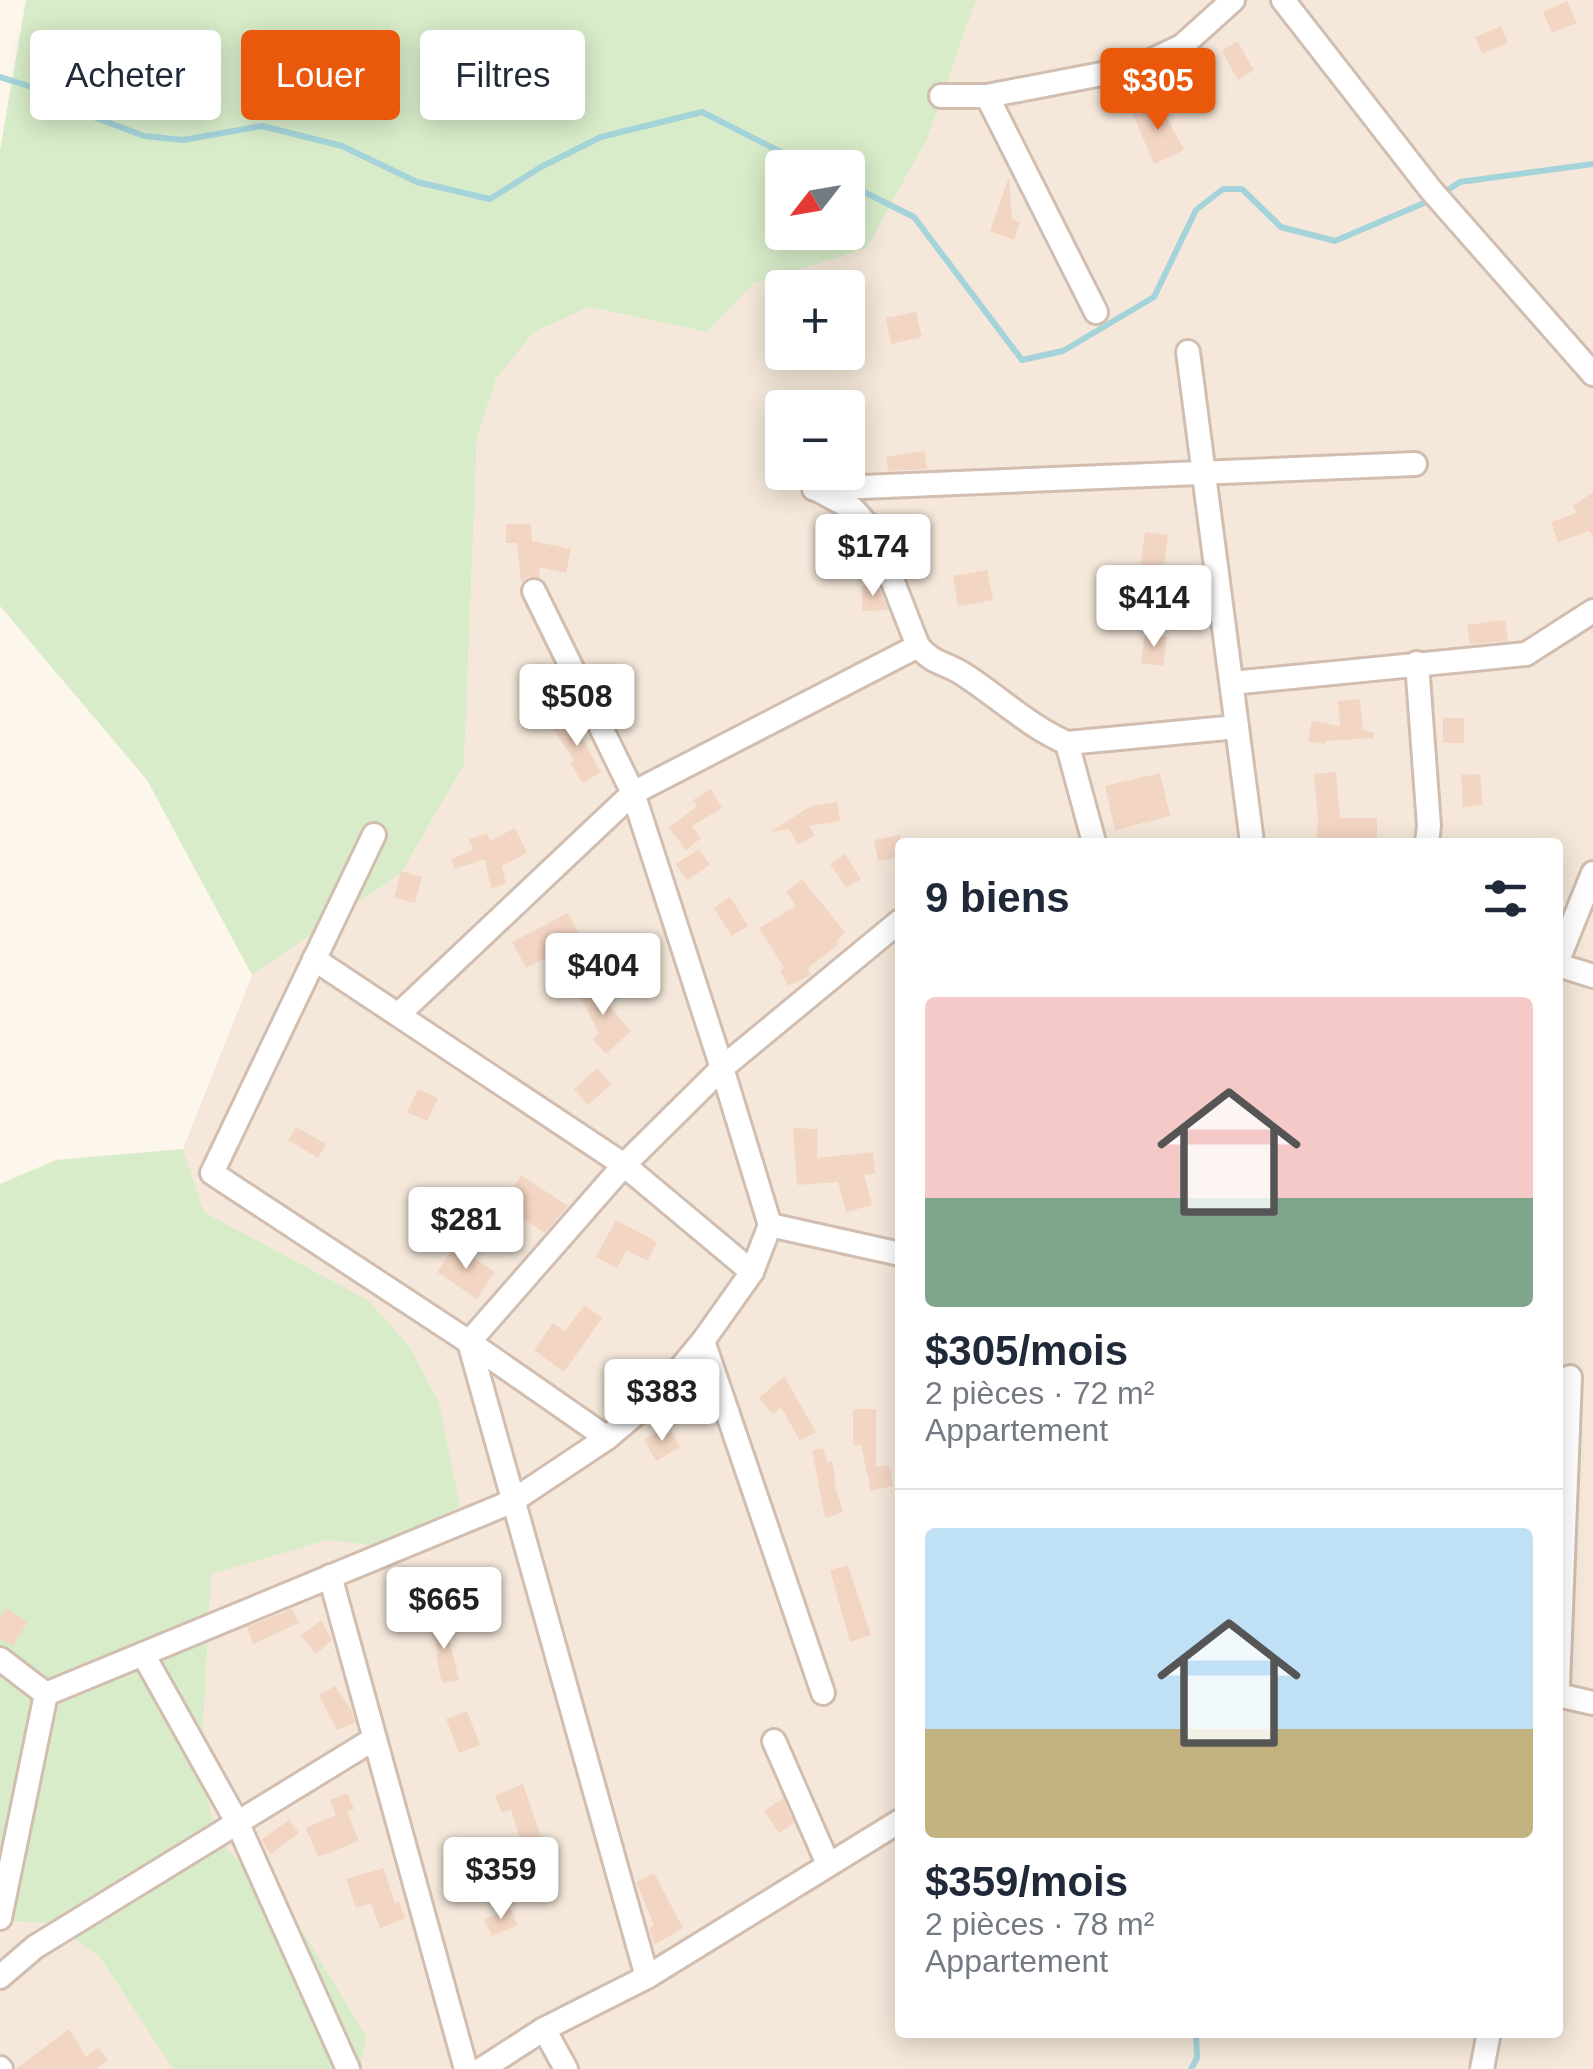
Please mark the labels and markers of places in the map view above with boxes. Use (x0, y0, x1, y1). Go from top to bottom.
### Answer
pin: $305 (1099, 48, 1217, 133)
pin: $174 (814, 514, 932, 599)
pin: $414 (1095, 565, 1213, 650)
pin: $508 (518, 664, 636, 749)
pin: $404 (544, 933, 662, 1018)
pin: $281 (407, 1187, 525, 1272)
pin: $383 (603, 1359, 721, 1444)
pin: $665 (385, 1567, 503, 1652)
pin: $359 (442, 1837, 560, 1922)

